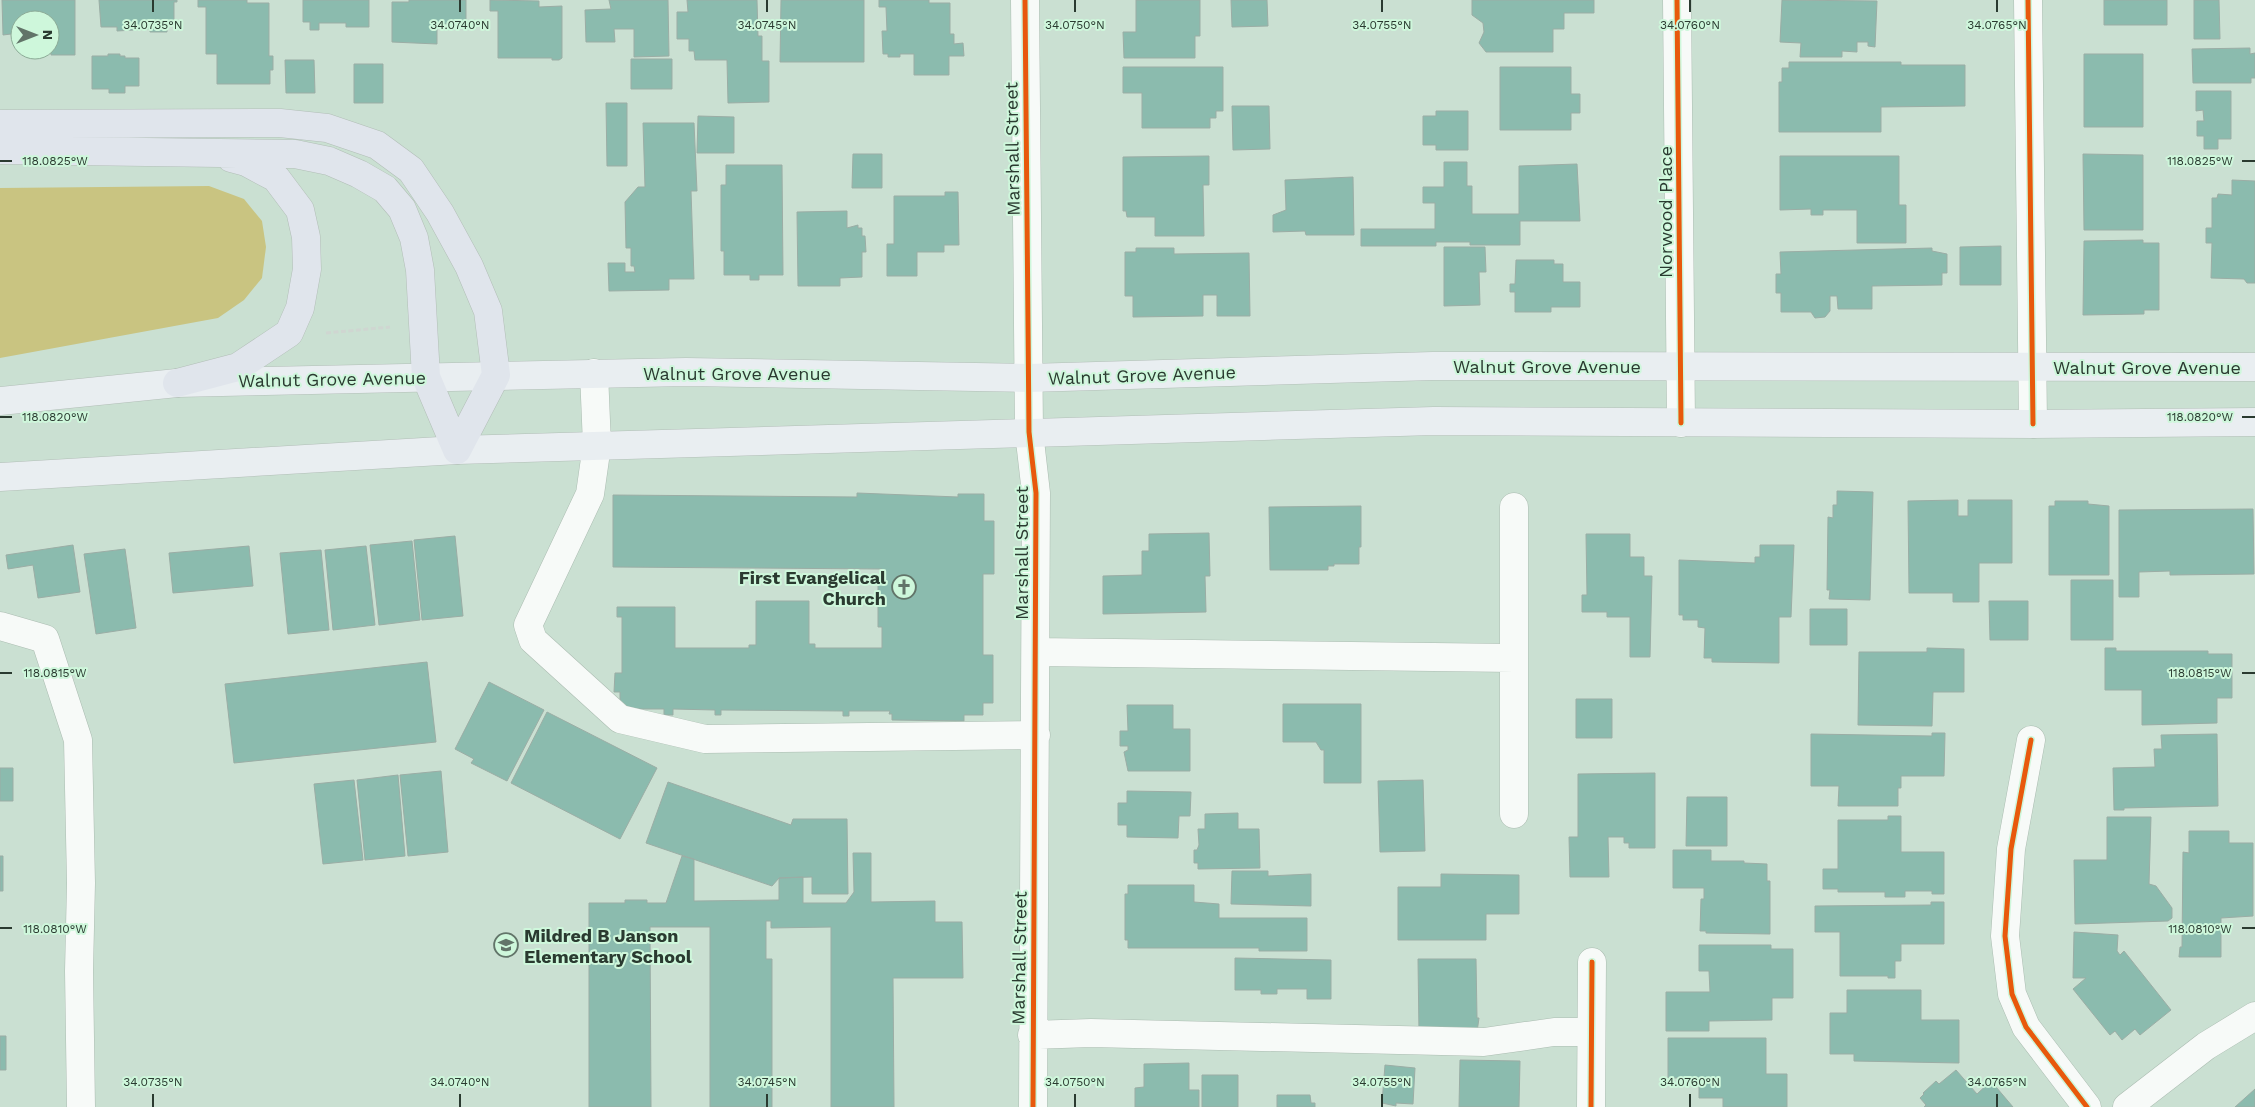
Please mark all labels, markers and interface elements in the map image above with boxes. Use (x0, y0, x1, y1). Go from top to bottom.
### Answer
north arrow (10, 10, 60, 60)
text: 34.0735°N (123, 18, 183, 32)
text: 34.0740°N (430, 18, 490, 32)
text: 34.0745°N (738, 18, 796, 32)
text: 34.0750°N (1045, 18, 1105, 32)
text: 34.0755°N (1352, 18, 1412, 32)
text: 34.0760°N (1660, 18, 1720, 32)
text: 34.0765°N (1967, 18, 2027, 32)
text: N (40, 30, 56, 40)
street label: Marshall Street (1000, 81, 1024, 216)
street label: Norwood Place (1655, 146, 1676, 278)
text: 118.0825°W (22, 154, 88, 168)
text: 118.0825°W (2167, 154, 2233, 168)
street label: Walnut Grove Avenue (1453, 356, 1641, 377)
street label: Walnut Grove Avenue (2053, 357, 2241, 378)
street label: Walnut Grove Avenue (1048, 361, 1236, 389)
street label: Walnut Grove Avenue (643, 363, 831, 384)
street label: Walnut Grove Avenue (238, 367, 426, 391)
text: 118.0820°W (22, 410, 88, 424)
text: 118.0820°W (2167, 410, 2233, 424)
street label: Marshall Street (1011, 486, 1032, 620)
place label: First Evangelical Church (739, 567, 886, 609)
church icon: First Evangelical Church (891, 574, 917, 600)
text: 118.0815°W (23, 666, 87, 680)
text: 118.0815°W (2168, 666, 2232, 680)
street label: Marshall Street (1007, 890, 1031, 1025)
text: 118.0810°W (23, 922, 87, 936)
text: 118.0810°W (2168, 922, 2232, 936)
place label: Mildred B Janson Elementary School (524, 925, 692, 967)
school or university icon: Mildred B Janson Elementary School (493, 932, 519, 958)
text: 34.0735°N (123, 1075, 183, 1089)
text: 34.0740°N (430, 1075, 490, 1089)
text: 34.0745°N (738, 1075, 796, 1089)
text: 34.0750°N (1045, 1075, 1105, 1089)
text: 34.0755°N (1352, 1075, 1412, 1089)
text: 34.0760°N (1660, 1075, 1720, 1089)
text: 34.0765°N (1967, 1075, 2027, 1089)

